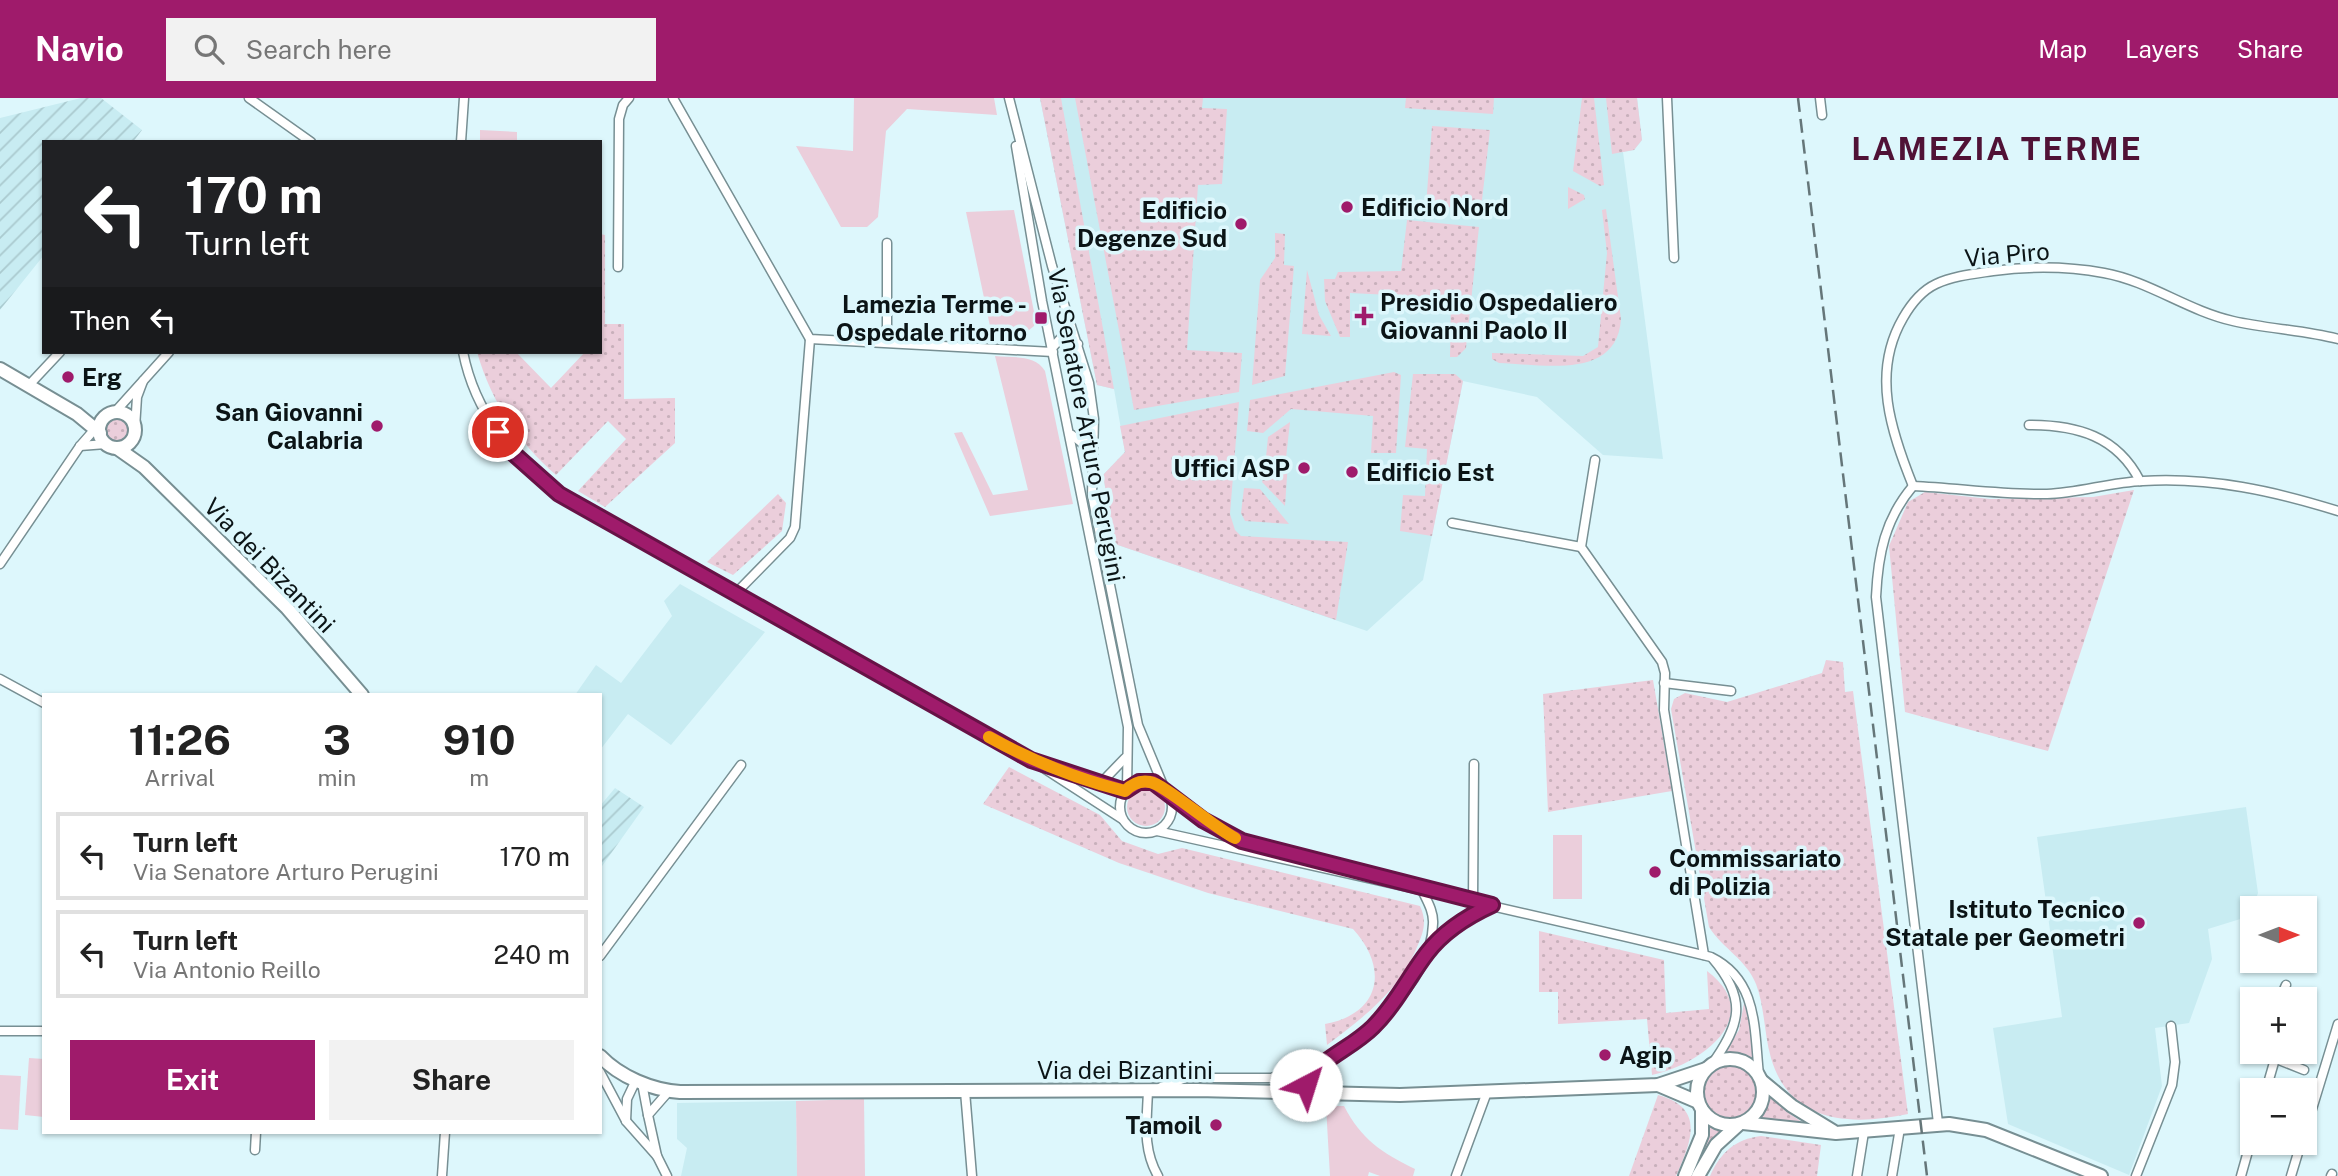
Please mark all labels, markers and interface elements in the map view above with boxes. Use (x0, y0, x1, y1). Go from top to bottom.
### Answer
search box (166, 18, 656, 81)
text: Navio (35, 30, 124, 68)
icon: search (190, 30, 228, 68)
text: Search here (246, 34, 392, 65)
text: Map (2038, 35, 2087, 63)
text: Layers (2125, 35, 2199, 63)
text: Share (2237, 35, 2303, 63)
district label: LAMEZIA TERME (1851, 130, 2143, 167)
text: 170 m (185, 166, 323, 224)
icon: left (70, 168, 161, 259)
place label: Edificio Nord (1361, 193, 1509, 221)
place label: Edificio Degenze Sud (1077, 196, 1227, 252)
marker: Edificio Nord (1339, 199, 1355, 215)
marker: Edificio Degenze Sud (1233, 216, 1249, 232)
text: Turn left (185, 225, 310, 262)
street label: Via Piro (1963, 236, 2051, 272)
street label: Via Senatore Arturo Perugini (1043, 266, 1131, 584)
place label: Presidio Ospedaliero Giovanni Paolo II (1380, 288, 1618, 344)
place label: Lamezia Terme - Ospedale ritorno (836, 290, 1027, 346)
icon: left (144, 301, 182, 339)
text: Then (70, 305, 130, 336)
marker: Presidio Ospedaliero Giovanni Paolo II (1354, 306, 1374, 326)
marker: Lamezia Terme - Ospedale ritorno (1033, 310, 1049, 326)
place label: Erg (82, 363, 122, 391)
marker: Erg (60, 369, 76, 385)
place label: San Giovanni Calabria (215, 398, 363, 454)
pin (468, 402, 528, 462)
icon: arrive (479, 413, 517, 451)
marker: San Giovanni Calabria (369, 418, 385, 434)
place label: Uffici ASP (1173, 454, 1290, 482)
place label: Edificio Est (1366, 458, 1494, 486)
marker: Uffici ASP (1296, 460, 1312, 476)
marker: Edificio Est (1344, 464, 1360, 480)
street label: Via dei Bizantini (199, 492, 341, 638)
text: 11:26 (128, 715, 231, 764)
text: 3 (323, 715, 351, 764)
text: 910 (443, 715, 516, 764)
text: Arrival (144, 764, 215, 791)
text: min (317, 764, 356, 791)
text: m (469, 764, 489, 791)
text: Turn left (133, 827, 238, 858)
icon: left (74, 837, 112, 875)
text: 170 m (500, 841, 570, 872)
place label: Commissariato di Polizia (1669, 844, 1841, 900)
text: Via Senatore Arturo Perugini (133, 858, 439, 885)
marker: Commissariato di Polizia (1647, 864, 1663, 880)
place label: Istituto Tecnico Statale per Geometri (1885, 895, 2125, 951)
north arrow (2240, 896, 2317, 973)
map controls (2240, 896, 2317, 1155)
marker: Istituto Tecnico Statale per Geometri (2131, 915, 2147, 931)
text: Turn left (133, 925, 238, 956)
icon: left (74, 935, 112, 973)
text: 240 m (493, 939, 570, 970)
text: Via Antonio Reillo (133, 956, 321, 983)
button: + (2240, 987, 2317, 1064)
button: Exit (70, 1040, 315, 1120)
button: Share (329, 1040, 574, 1120)
place label: Agip (1619, 1041, 1672, 1069)
marker: Agip (1597, 1047, 1613, 1063)
position arrow (1269, 1048, 1343, 1122)
street label: Via dei Bizantini (1037, 1056, 1213, 1084)
button: − (2240, 1078, 2317, 1155)
place label: Tamoil (1125, 1111, 1202, 1139)
marker: Tamoil (1208, 1117, 1224, 1133)

